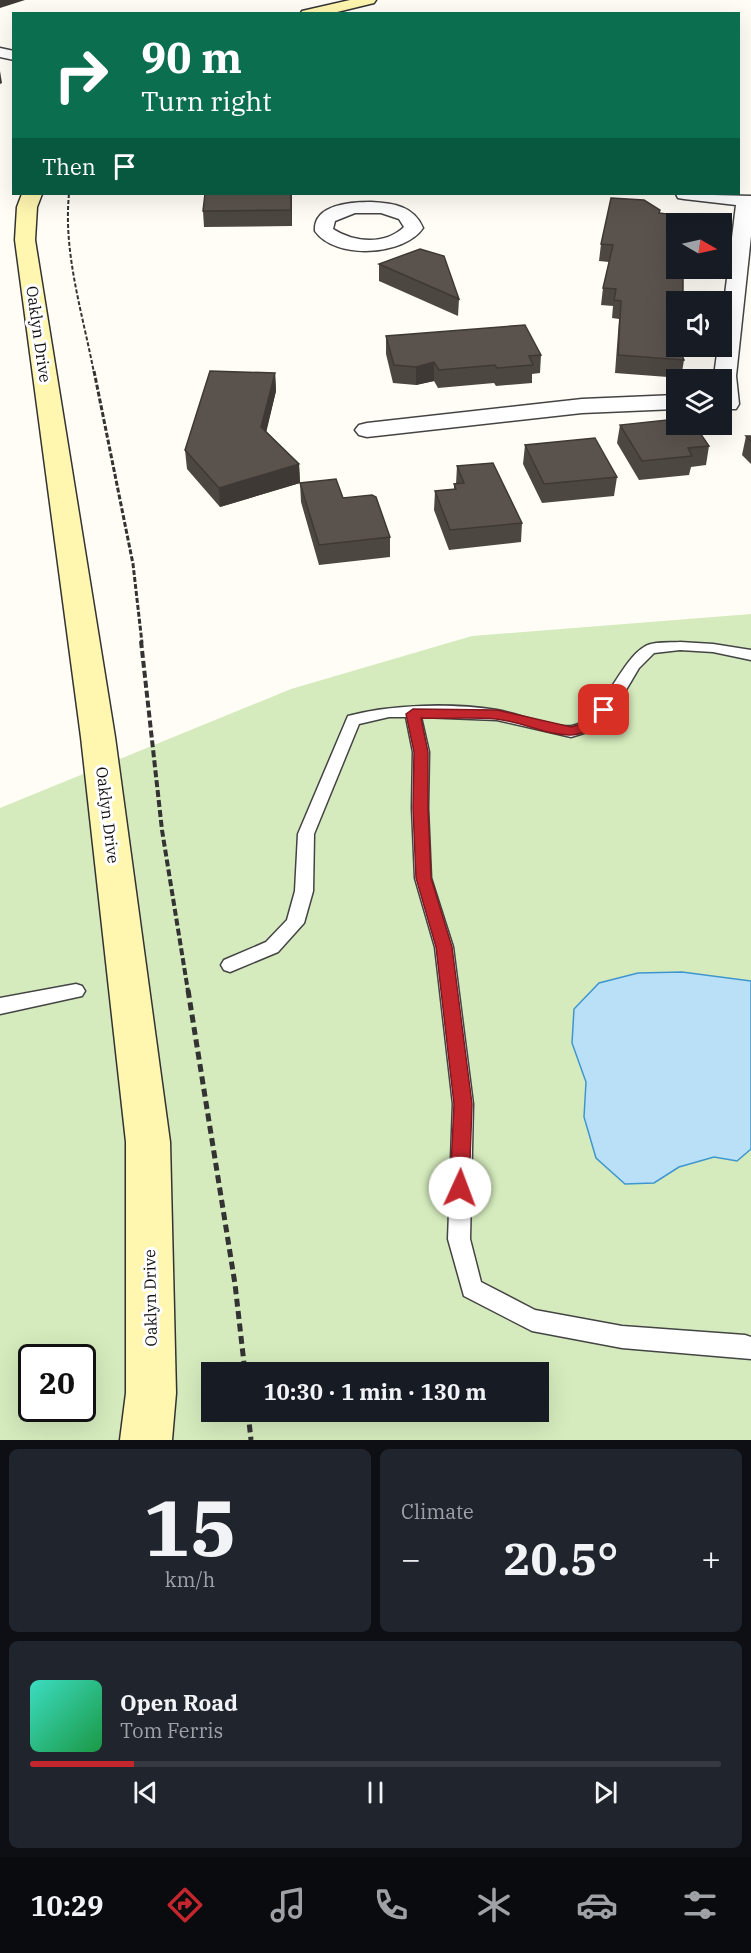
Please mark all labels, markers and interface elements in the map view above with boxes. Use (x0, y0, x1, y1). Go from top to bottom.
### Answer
text: 90 m (141, 30, 242, 85)
icon: right (42, 36, 120, 114)
text: Turn right (141, 83, 272, 118)
icon: arrive (108, 150, 141, 183)
text: Then (42, 152, 96, 181)
north arrow (666, 213, 732, 279)
map controls (666, 213, 732, 435)
street label: Oaklyn Drive (22, 284, 56, 384)
button: sound (666, 291, 732, 357)
button: layers (666, 369, 732, 435)
pin (578, 684, 629, 735)
icon: arrive (587, 693, 620, 726)
street label: Oaklyn Drive (92, 766, 124, 864)
position arrow (428, 1156, 492, 1220)
street label: Oaklyn Drive (139, 1249, 161, 1347)
speed limit sign: 20 (18, 1344, 96, 1422)
text: 10:30 · 1 min · 130 m (263, 1377, 487, 1406)
text: 15 (143, 1476, 237, 1577)
text: Climate (401, 1498, 474, 1525)
text: 20.5° (504, 1529, 618, 1587)
text: − (401, 1537, 421, 1580)
text: + (701, 1537, 721, 1580)
text: km/h (165, 1566, 215, 1593)
text: Open Road (120, 1688, 238, 1717)
text: Tom Ferris (120, 1717, 223, 1744)
icon: previous (129, 1776, 162, 1809)
icon: pause (359, 1776, 392, 1809)
icon: next (589, 1776, 622, 1809)
icon: directions (164, 1884, 206, 1926)
icon: music (267, 1884, 309, 1926)
icon: phone (370, 1884, 412, 1926)
icon: climate (473, 1884, 515, 1926)
icon: car (576, 1884, 618, 1926)
icon: filters (679, 1884, 721, 1926)
text: 10:29 (30, 1888, 103, 1923)

